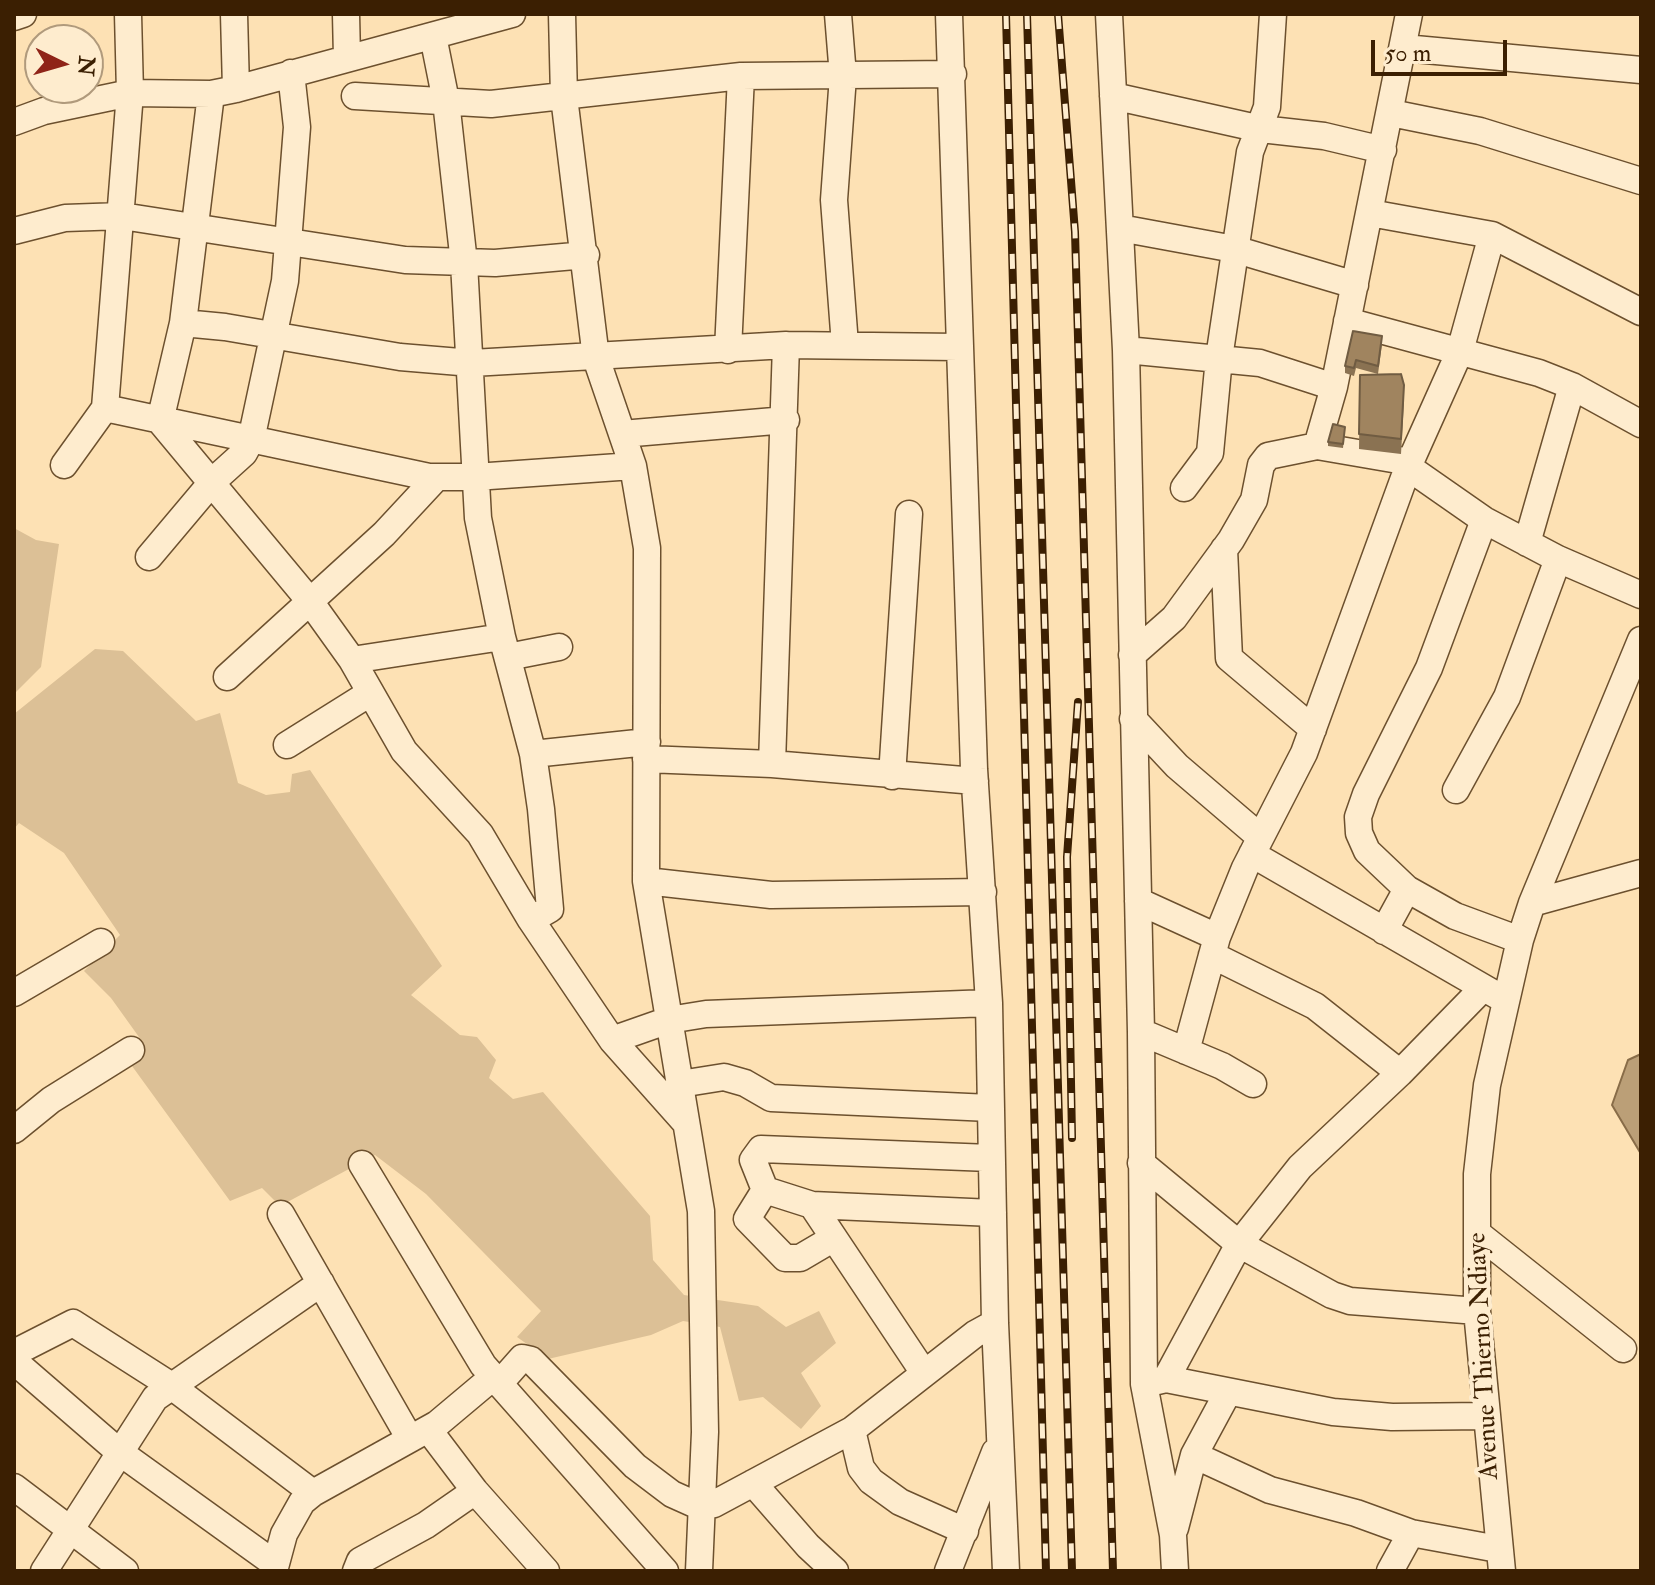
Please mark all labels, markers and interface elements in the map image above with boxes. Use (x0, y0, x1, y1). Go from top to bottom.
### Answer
north arrow (24, 24, 104, 104)
scale bar (1375, 24, 1511, 74)
text: 50 m (1385, 38, 1431, 69)
text: N (71, 55, 101, 77)
street label: Avenue Thierno Ndiaye (1463, 1232, 1507, 1480)

